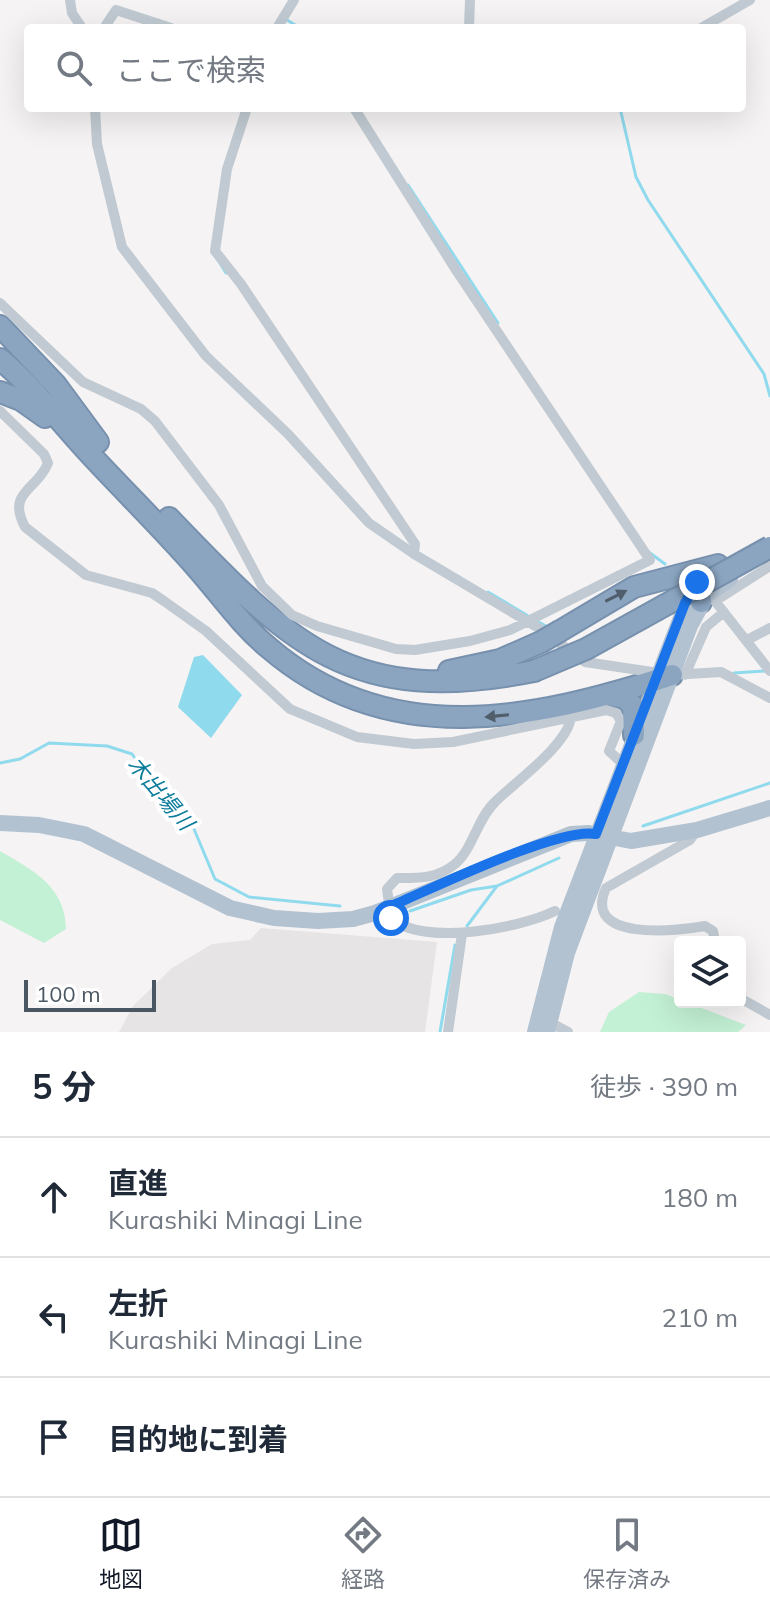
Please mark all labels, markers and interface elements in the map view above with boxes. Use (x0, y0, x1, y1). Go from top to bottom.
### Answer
search box (24, 24, 746, 112)
icon: search (52, 46, 96, 90)
text: ここで検索 (116, 51, 266, 89)
route end (679, 564, 715, 600)
one-way arrow (604, 589, 627, 603)
one-way arrow (484, 710, 509, 723)
water label: 木出場川 (122, 750, 201, 837)
route start (373, 900, 409, 936)
map controls (674, 936, 746, 1008)
button: layers (674, 936, 746, 1008)
scale bar (24, 976, 156, 1012)
text: 100 m (36, 980, 101, 1008)
text: 5 分 (32, 1065, 96, 1108)
text: 徒歩 · 390 m (590, 1070, 738, 1103)
text: 直進 (108, 1164, 168, 1202)
icon: ahead (32, 1175, 76, 1219)
text: 180 m (662, 1181, 738, 1214)
text: Kurashiki Minagi Line (108, 1203, 363, 1236)
text: 左折 (108, 1284, 168, 1322)
icon: left (32, 1295, 76, 1339)
text: 210 m (662, 1301, 738, 1334)
text: Kurashiki Minagi Line (108, 1323, 363, 1356)
icon: arrive (32, 1415, 76, 1459)
text: 目的地に到着 (108, 1420, 288, 1458)
tab: 地図 (99, 1513, 143, 1593)
tab: 経路 (341, 1513, 385, 1593)
tab: 保存済み (583, 1513, 671, 1593)

